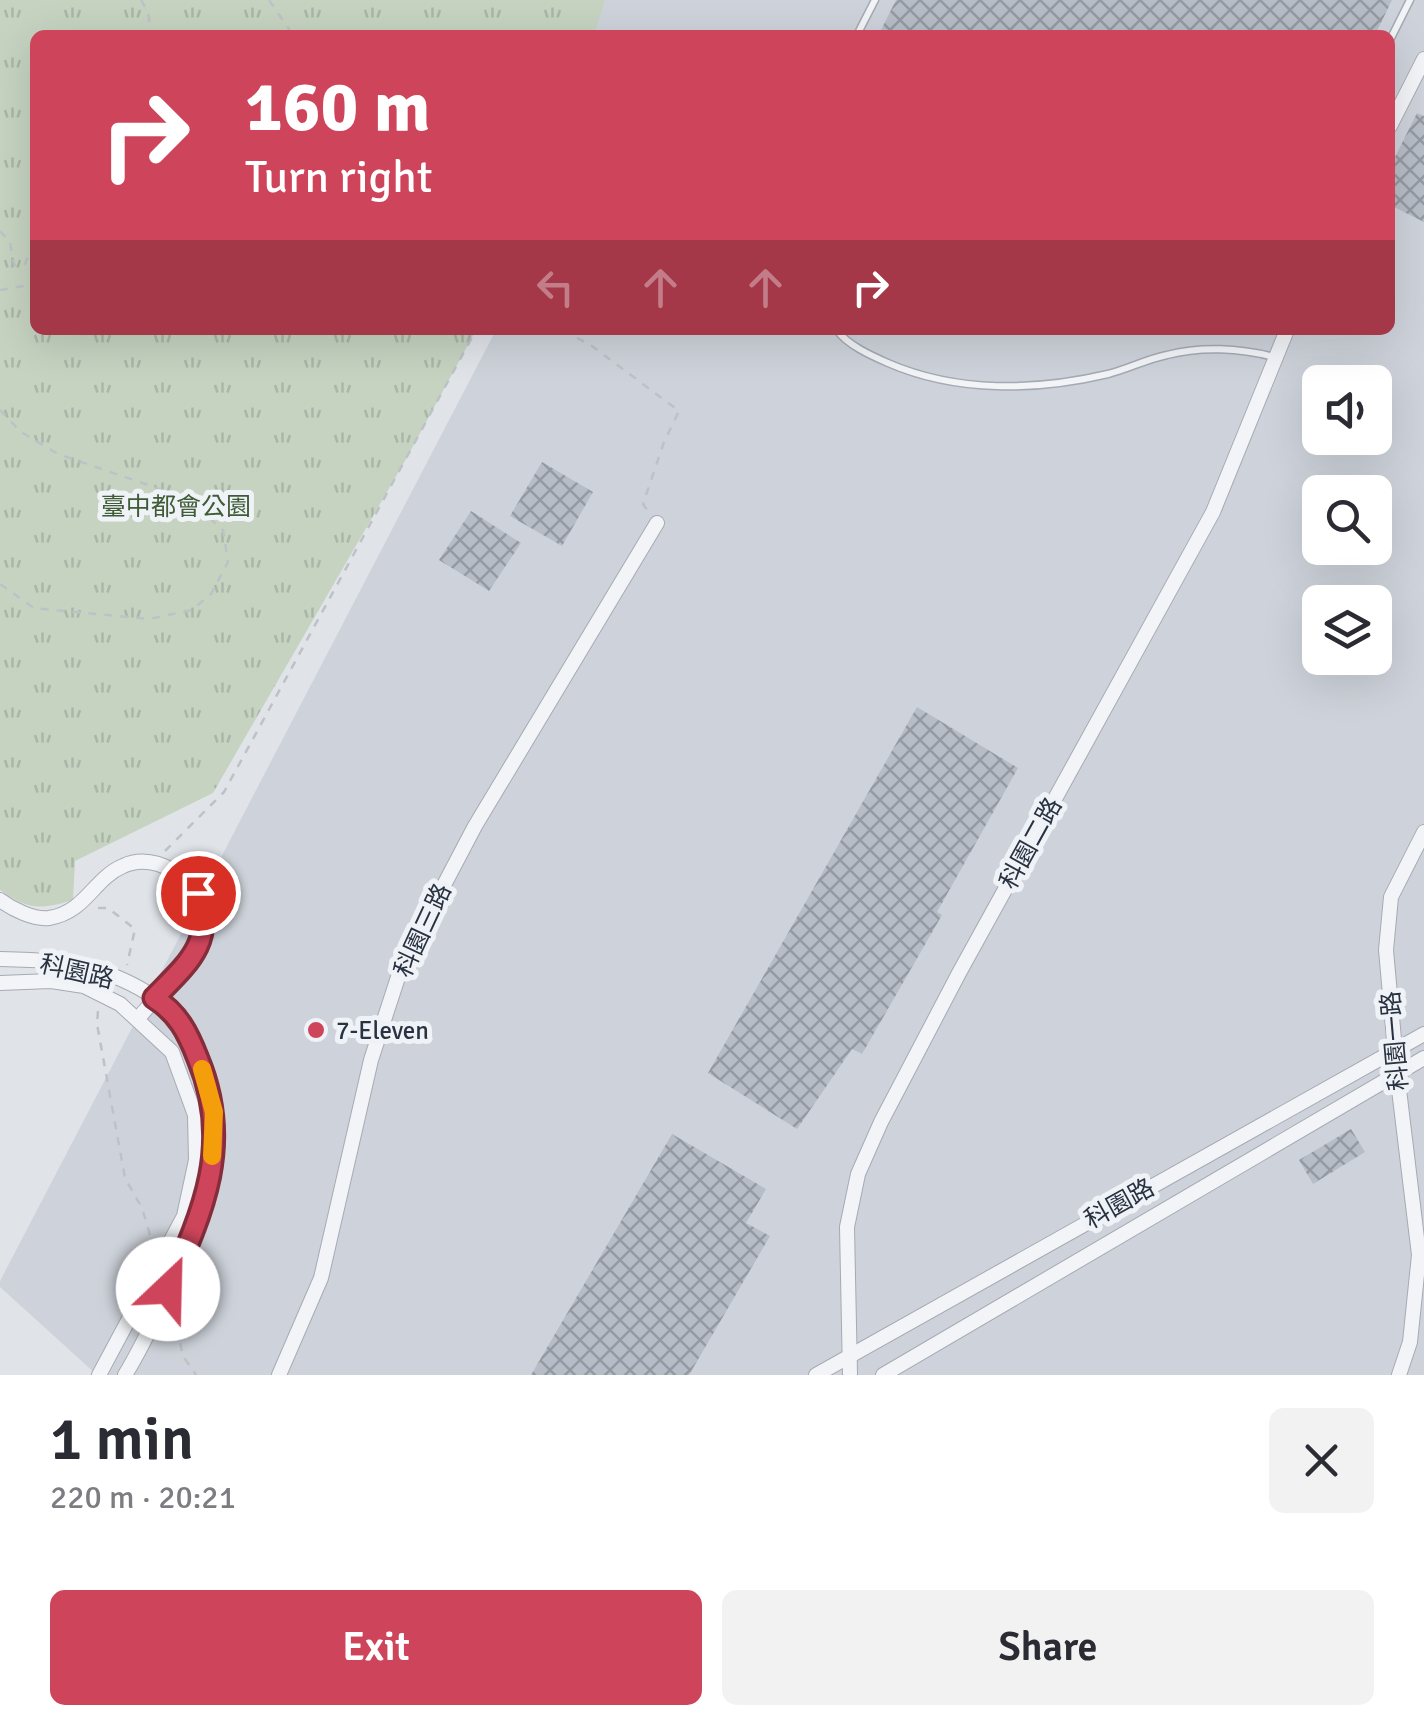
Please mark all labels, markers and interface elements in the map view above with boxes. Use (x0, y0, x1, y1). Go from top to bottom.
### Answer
text: 160 m (245, 64, 430, 150)
icon: right (80, 70, 210, 200)
text: Turn right (245, 150, 433, 205)
icon: left (528, 260, 583, 315)
icon: ahead (633, 260, 688, 315)
icon: ahead (738, 260, 793, 315)
icon: right (843, 260, 898, 315)
map controls (1302, 365, 1392, 675)
button: sound (1302, 365, 1392, 455)
button: search (1302, 475, 1392, 565)
park label: 臺中都會公園 (101, 491, 251, 522)
button: layers (1302, 585, 1392, 675)
street label: 科園二路 (993, 792, 1068, 894)
pin (156, 851, 241, 936)
icon: arrive (171, 866, 226, 921)
street label: 科園三路 (387, 878, 458, 982)
street label: 科園路 (37, 948, 117, 995)
street label: 科園一路 (1375, 990, 1414, 1092)
place label: 7-Eleven (336, 1015, 429, 1046)
marker: 7-Eleven (305, 1019, 327, 1041)
street label: 科園路 (1079, 1172, 1160, 1235)
position arrow (116, 1237, 220, 1341)
text: 1 min (50, 1403, 194, 1477)
button: close (1269, 1408, 1374, 1513)
text: 220 m · 20:21 (50, 1478, 236, 1517)
button: Exit (50, 1590, 702, 1705)
button: Share (722, 1590, 1374, 1705)

